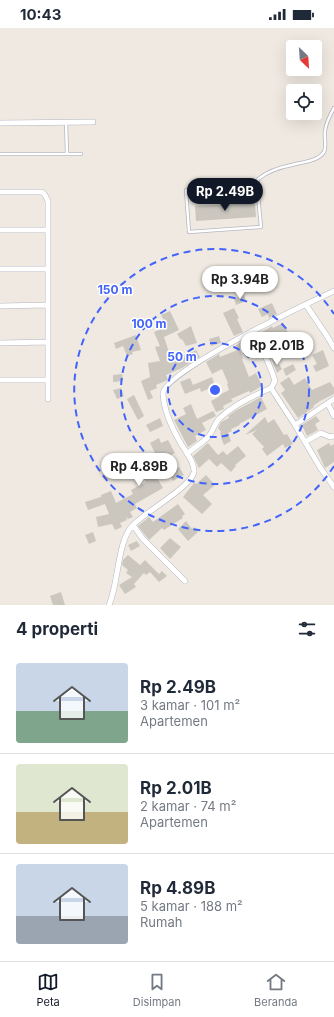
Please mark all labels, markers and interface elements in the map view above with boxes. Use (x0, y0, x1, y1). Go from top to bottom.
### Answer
text: 10:43 (20, 5, 61, 24)
north arrow (286, 40, 322, 76)
map controls (286, 40, 322, 120)
button: locate (286, 84, 322, 120)
pin: Rp 2.49B (184, 178, 266, 212)
text: Rp 2.49B (196, 183, 254, 199)
pin: Rp 3.94B (199, 266, 281, 300)
text: Rp 3.94B (211, 271, 269, 287)
text: 150 m (98, 282, 132, 297)
text: 100 m (131, 316, 167, 331)
pin: Rp 2.01B (236, 332, 318, 366)
text: Rp 2.01B (250, 337, 304, 353)
text: 50 m (167, 349, 197, 364)
centre of rings (208, 383, 222, 397)
pin: Rp 4.89B (98, 453, 180, 487)
text: Rp 4.89B (110, 458, 168, 474)
icon: filters (296, 618, 318, 640)
text: 4 properti (16, 619, 98, 639)
text: Rp 2.49B (140, 677, 216, 697)
icon: home (48, 679, 96, 727)
text: 3 kamar · 101 m² (140, 697, 240, 713)
text: Apartemen (140, 713, 208, 729)
text: Rp 2.01B (140, 778, 212, 798)
icon: home (48, 780, 96, 828)
text: 2 kamar · 74 m² (140, 798, 236, 814)
text: Apartemen (140, 814, 208, 830)
text: Rp 4.89B (140, 878, 215, 898)
icon: home (48, 880, 96, 928)
text: 5 kamar · 188 m² (140, 898, 243, 914)
text: Rumah (140, 914, 182, 930)
tab: Peta (37, 971, 60, 1009)
tab: Disimpan (133, 971, 181, 1009)
tab: Beranda (254, 971, 297, 1009)

